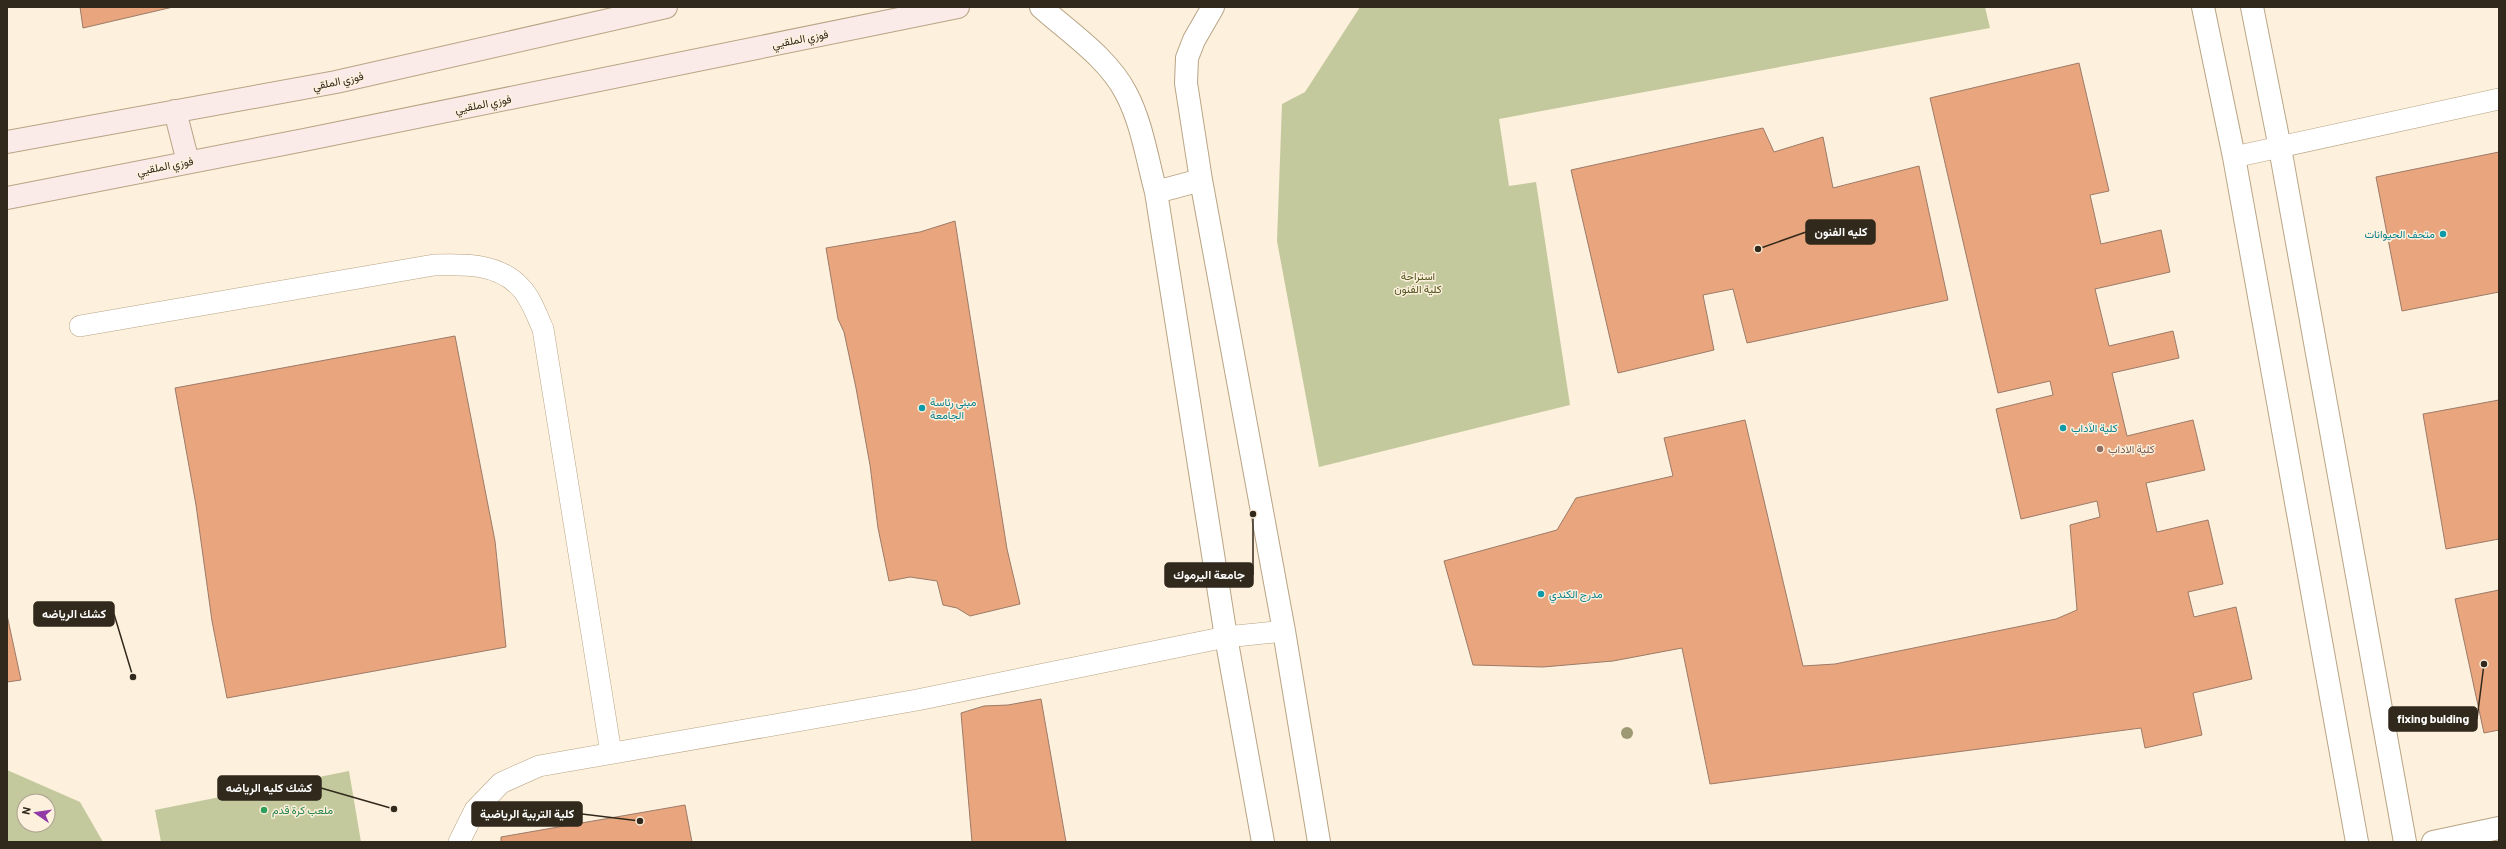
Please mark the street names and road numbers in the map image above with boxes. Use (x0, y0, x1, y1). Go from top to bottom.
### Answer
street label: فوزي الملقيي (771, 27, 830, 54)
street label: فوزي الملقي (311, 69, 365, 96)
street label: فوزي الملقيي (454, 92, 513, 119)
street label: فوزي الملقيي (136, 154, 195, 181)

